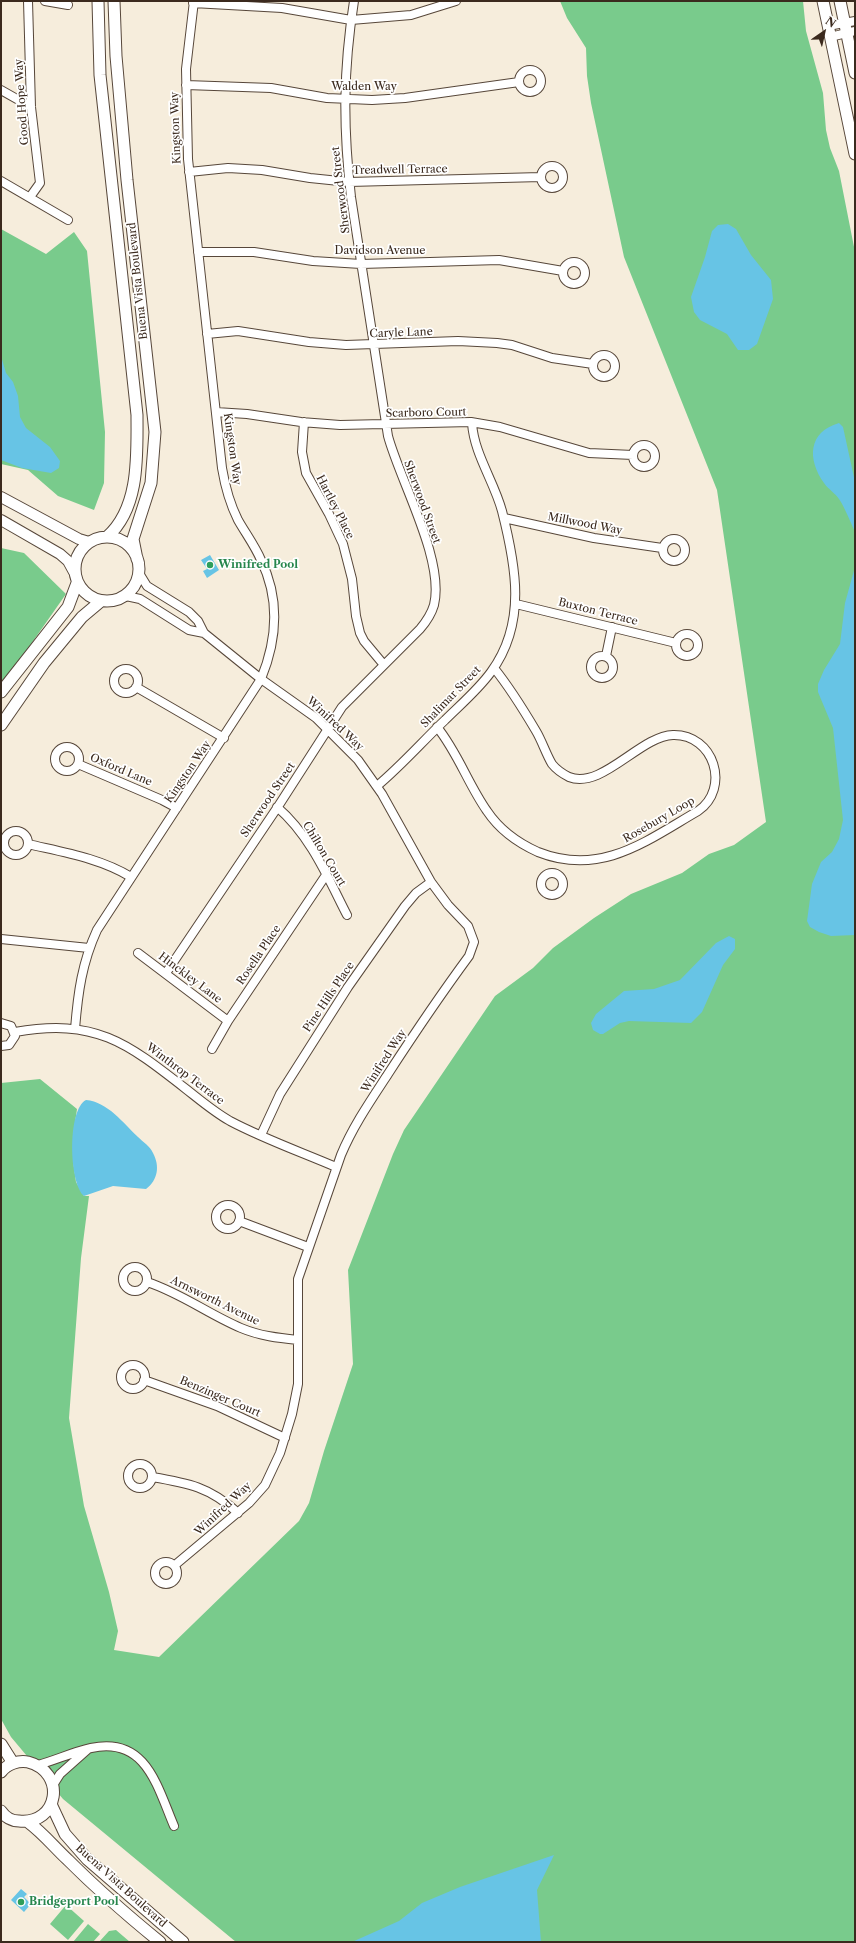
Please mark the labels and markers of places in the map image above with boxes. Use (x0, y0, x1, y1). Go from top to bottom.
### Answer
place label: Winifred Pool (218, 558, 298, 572)
marker: Winifred Pool (205, 560, 215, 570)
place label: Bridgeport Pool (29, 1895, 119, 1909)
marker: Bridgeport Pool (16, 1897, 26, 1907)

